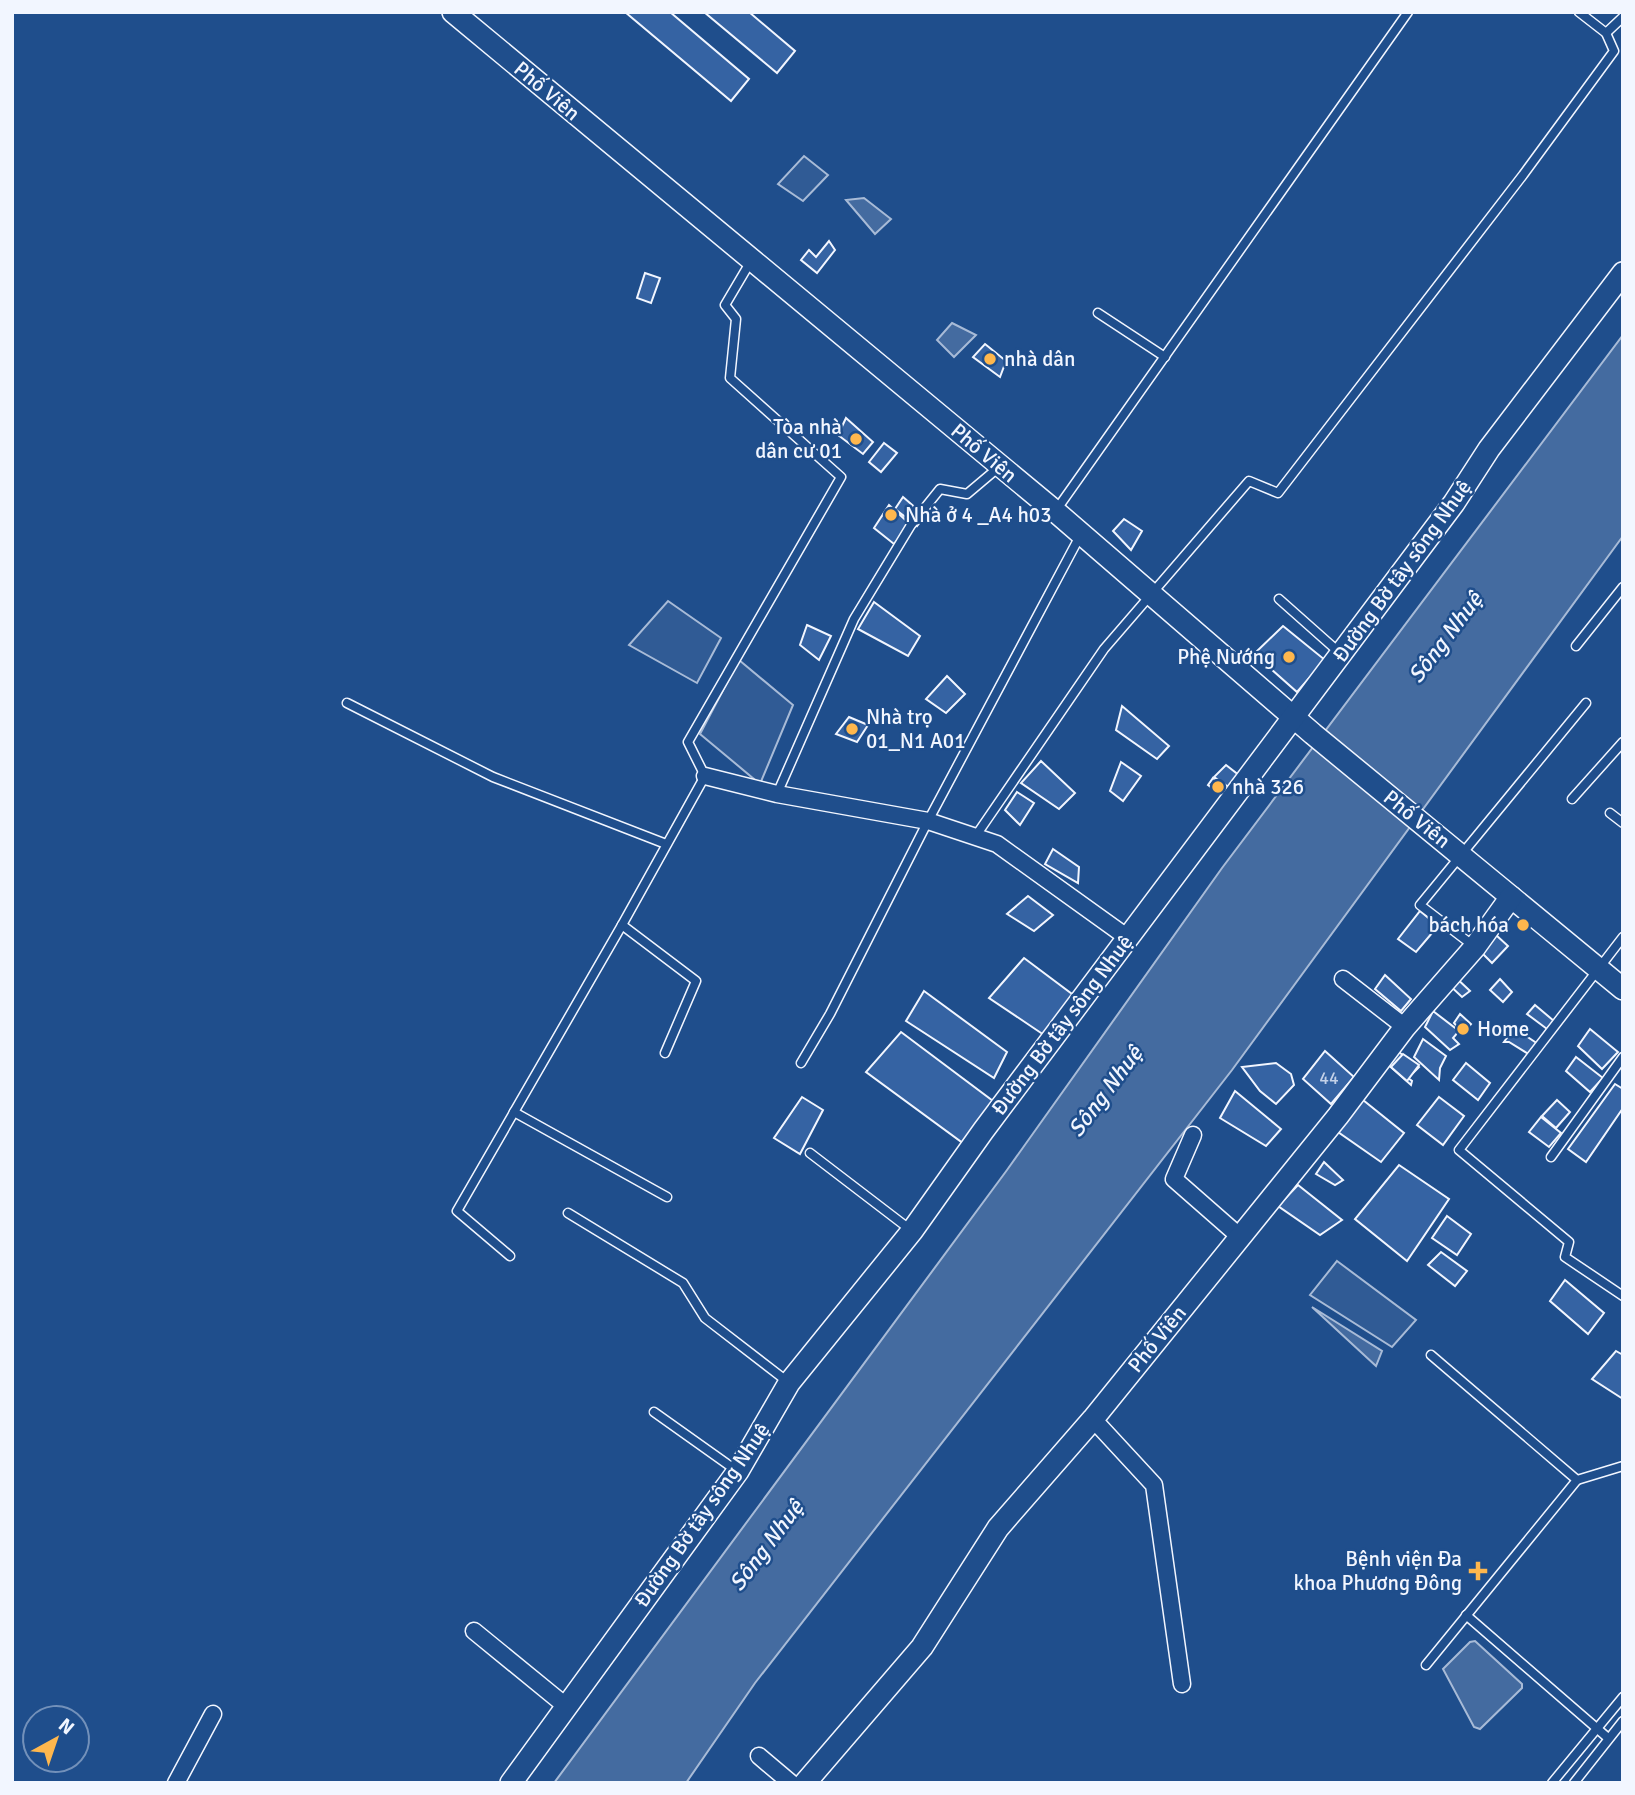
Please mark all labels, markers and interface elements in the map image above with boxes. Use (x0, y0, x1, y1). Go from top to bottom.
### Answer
street label: Phố Viên (509, 56, 585, 126)
place label: nhà dân (1004, 346, 1075, 372)
marker: nhà dân (982, 351, 998, 367)
place label: Tòa nhà dân cư 01 (755, 414, 842, 464)
street label: Phố Viên (946, 418, 1022, 488)
marker: Tòa nhà dân cư 01 (848, 431, 864, 447)
street label: Đường Bờ tây sông Nhuệ (1327, 475, 1477, 667)
place label: Nhà ở 4 _A4 h03 (905, 502, 1052, 528)
marker: Nhà ở 4 _A4 h03 (883, 507, 899, 523)
water label: Sông Nhuệ (1402, 585, 1490, 689)
place label: Phệ Nướng (1177, 644, 1275, 670)
marker: Phệ Nướng (1281, 649, 1297, 665)
place label: Nhà trọ 01_N1 A01 (866, 704, 966, 754)
marker: Nhà trọ 01_N1 A01 (844, 721, 860, 737)
place label: nhà 326 (1232, 774, 1304, 800)
marker: nhà 326 (1210, 779, 1226, 795)
street label: Phố Viên (1378, 784, 1456, 854)
place label: bách hóa (1428, 912, 1509, 938)
marker: bách hóa (1515, 917, 1531, 933)
street label: Đường Bờ tây sông Nhuệ (986, 930, 1138, 1120)
place label: Home (1477, 1016, 1529, 1042)
marker: Home (1455, 1021, 1471, 1037)
water label: Sông Nhuệ (1062, 1039, 1150, 1143)
house number: 44 (1319, 1067, 1339, 1089)
street label: Phố Viên (1122, 1300, 1192, 1378)
street label: Đường Bờ tây sông Nhuệ (629, 1418, 775, 1612)
water label: Sông Nhuệ (723, 1493, 811, 1597)
place label: Bệnh viện Đa khoa Phương Đông (1293, 1546, 1462, 1596)
marker: Bệnh viện Đa khoa Phương Đông (1468, 1561, 1488, 1581)
north arrow (21, 1704, 91, 1774)
text: N (54, 1713, 79, 1740)

